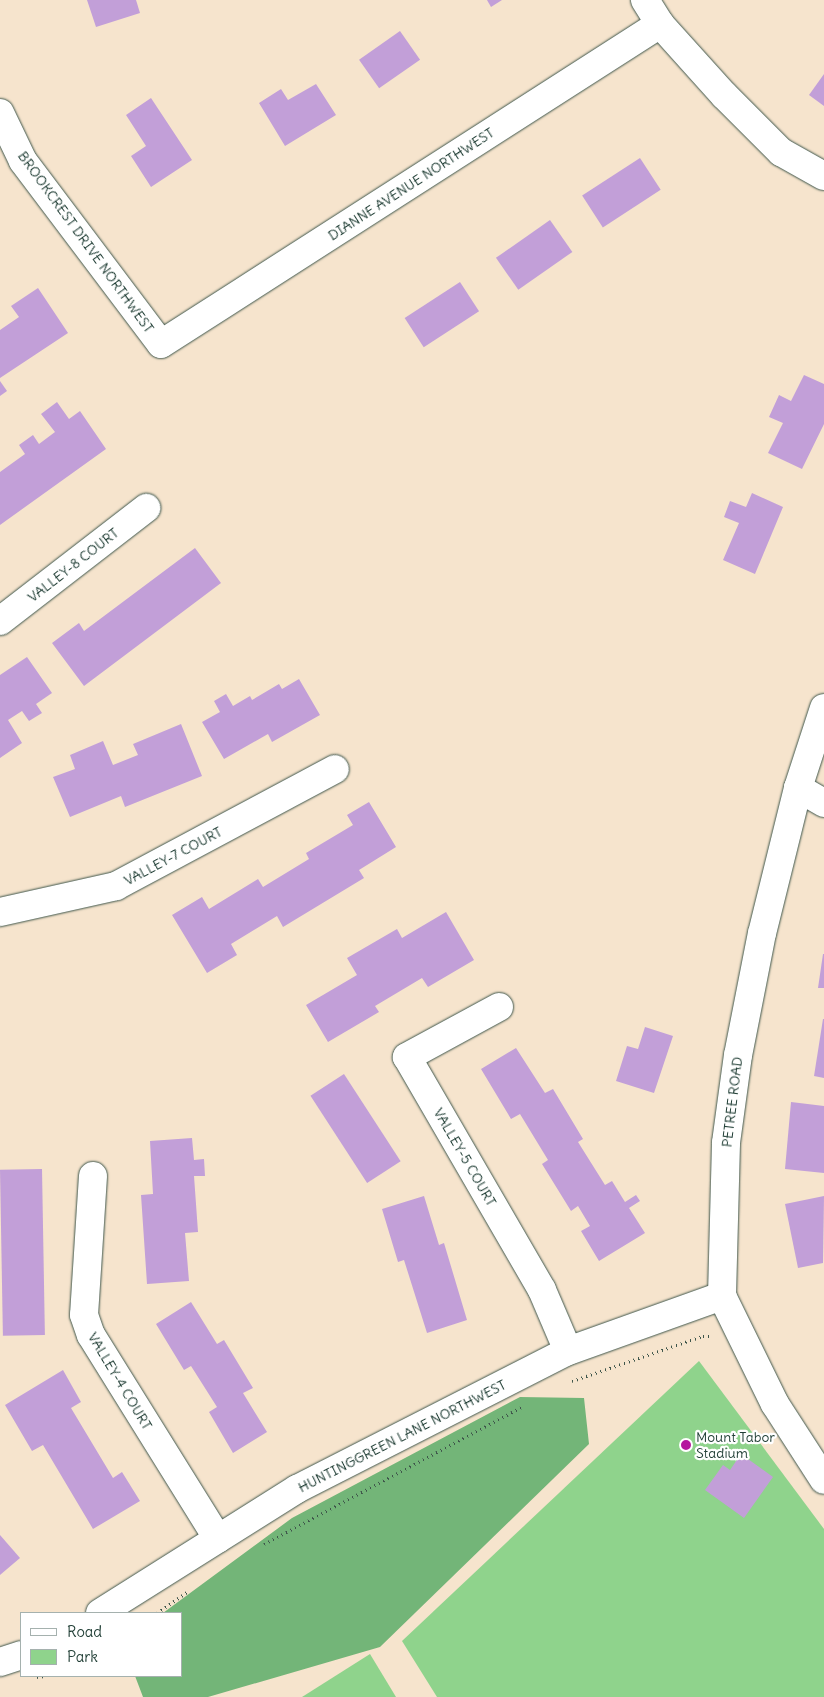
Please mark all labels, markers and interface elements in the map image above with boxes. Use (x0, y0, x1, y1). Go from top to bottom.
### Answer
street label: DIANNE AVENUE NORTHWEST (325, 124, 497, 244)
street label: BROOKCREST DRIVE NORTHWEST (14, 148, 158, 336)
street label: VALLEY-8 COURT (24, 524, 122, 606)
street label: VALLEY-7 COURT (121, 823, 225, 889)
street label: PETREE ROAD (718, 1056, 746, 1148)
street label: VALLEY-5 COURT (430, 1105, 500, 1209)
street label: VALLEY-4 COURT (84, 1329, 156, 1433)
street label: HUNTINGGREEN LANE NORTHWEST (295, 1376, 509, 1496)
place label: Mount Tabor Stadium (696, 1429, 775, 1461)
marker: Mount Tabor Stadium (680, 1439, 692, 1451)
legend (20, 1612, 182, 1677)
text: Road (67, 1622, 102, 1641)
text: Park (67, 1647, 98, 1666)

